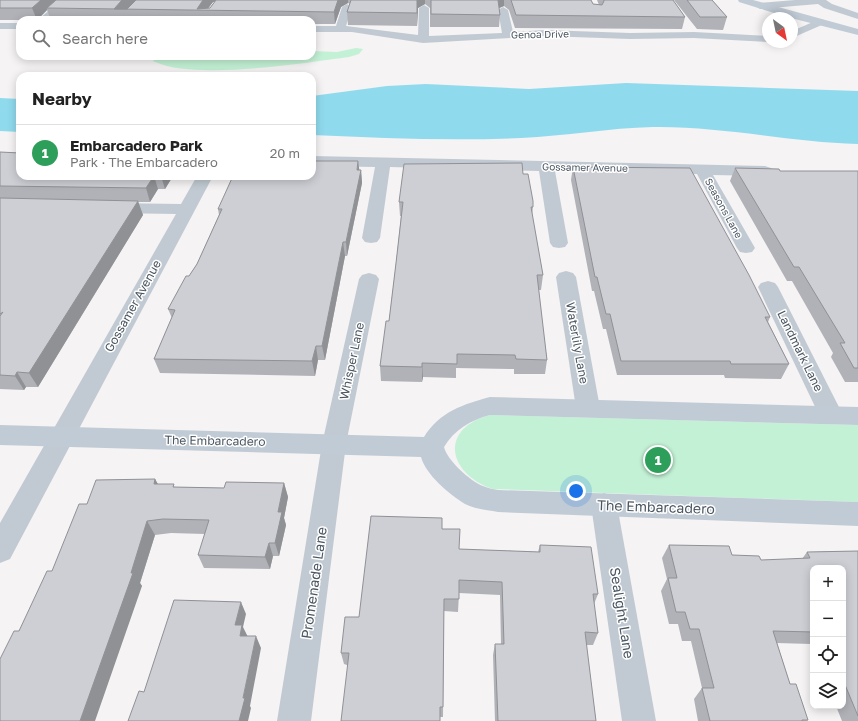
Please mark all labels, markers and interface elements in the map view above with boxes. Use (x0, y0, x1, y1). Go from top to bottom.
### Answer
north arrow (762, 12, 798, 48)
search box (16, 16, 316, 60)
icon: search (30, 27, 52, 49)
street label: Genoa Drive (511, 27, 569, 41)
text: Search here (62, 29, 148, 47)
text: Nearby (32, 88, 92, 109)
text: Embarcadero Park (70, 136, 203, 154)
text: 1 (42, 145, 48, 161)
text: 20 m (270, 145, 300, 161)
text: Park · The Embarcadero (70, 154, 218, 170)
street label: Gossamer Avenue (542, 160, 628, 174)
street label: Seasons Lane (703, 176, 745, 240)
street label: Gossamer Avenue (101, 257, 164, 354)
street label: Waterlily Lane (563, 301, 592, 385)
street label: Landmark Lane (774, 308, 827, 394)
street label: Whisper Lane (336, 321, 367, 401)
street label: The Embarcadero (164, 432, 266, 449)
pin: 1 (645, 445, 671, 475)
your location (566, 481, 586, 501)
street label: The Embarcadero (597, 496, 715, 517)
street label: Promenade Lane (297, 526, 330, 640)
map controls (810, 565, 846, 709)
button: + (810, 565, 846, 601)
street label: Sealight Lane (607, 566, 638, 660)
button: − (810, 601, 846, 637)
button: locate (810, 637, 846, 673)
button: layers (810, 673, 846, 709)

